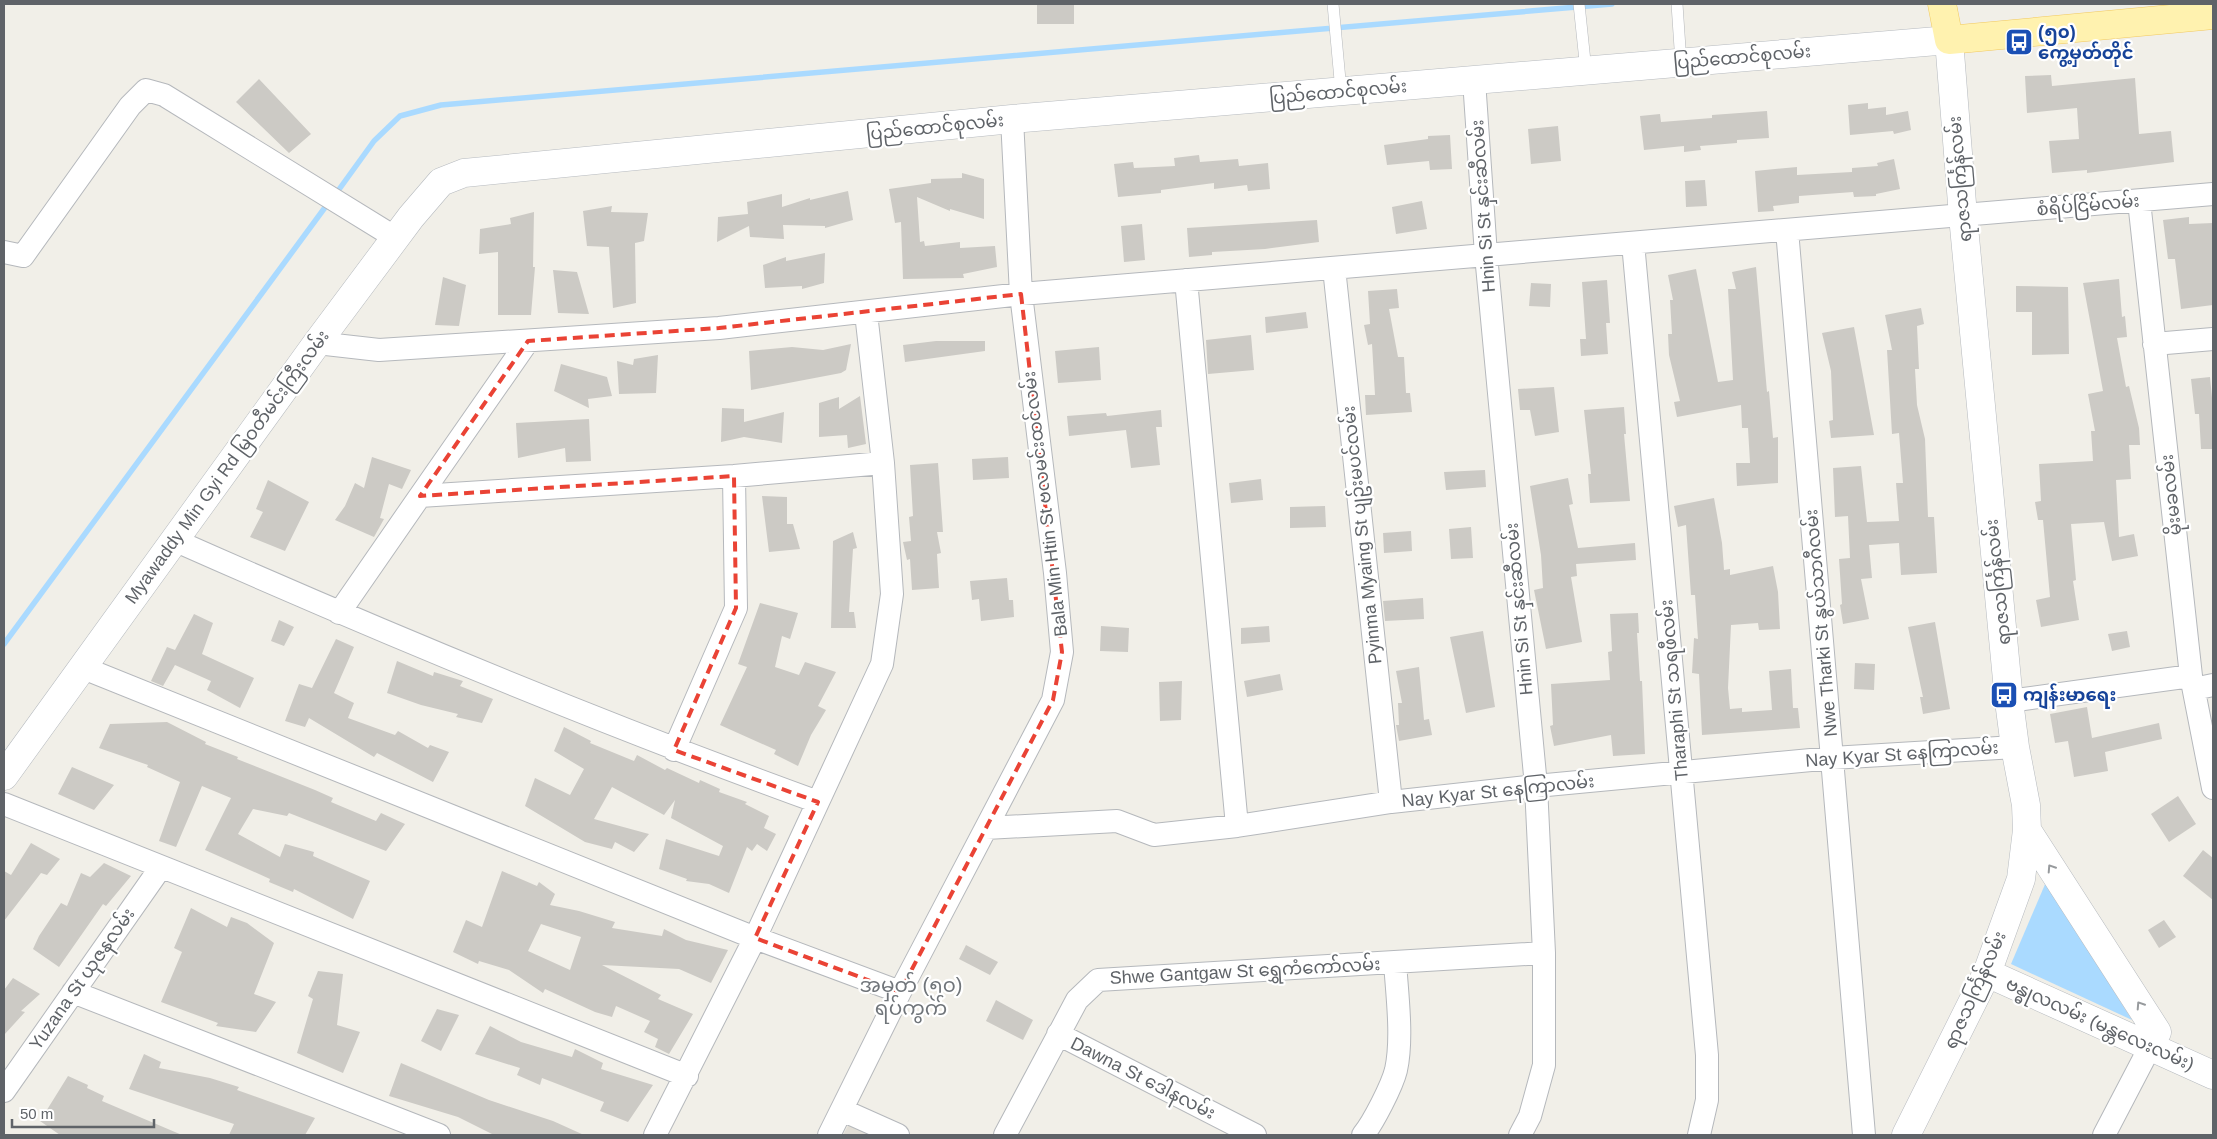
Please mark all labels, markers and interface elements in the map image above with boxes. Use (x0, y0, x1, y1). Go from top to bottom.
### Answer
place label: (၅၀) ကွေ့မှတ်တိုင် (2038, 22, 2134, 67)
bus stop icon: (၅၀) ကွေ့မှတ်တိုင် (2004, 27, 2034, 57)
street label: ပြည်ထောင်စုလမ်း (1672, 38, 1812, 78)
street label: ပြည်ထောင်စုလမ်း (1268, 73, 1408, 113)
street label: ပြည်ထောင်စုလမ်း (865, 107, 1005, 149)
street label: ရာဇသင်္ကြန်လမ်း (1942, 115, 1980, 243)
street label: Hnin Si St နှင်းဆီလမ်း (1463, 119, 1504, 293)
street label: စံရိပ်ငြိမ်လမ်း (2035, 187, 2141, 224)
street label: Myawaddy Min Gyi Rd မြဝတီမင်းကြီးလမ်း (118, 324, 337, 611)
street label: Bala Min Htin St ဗလမင်းထင်လမ်း (1016, 370, 1071, 638)
street label: Pyinma Myaing St ပျဥ်းမပင်လမ်း (1335, 404, 1390, 665)
street label: မိုးမခလမ်း (2153, 453, 2190, 537)
street label: Nwe Tharki St နွယ်သာဂီလမ်း (1797, 508, 1846, 738)
street label: ရာဇသင်္ကြန်လမ်း (1978, 518, 2020, 646)
street label: Hnin Si St နှင်းဆီလမ်း (1498, 521, 1541, 697)
street label: Tharaphi St သရဖီလမ်း (1652, 598, 1697, 782)
bus stop icon: ကျန်းမာရေး (1989, 680, 2019, 710)
place label: ကျန်းမာရေး (2023, 683, 2116, 710)
street label: Nay Kyar St နေကြာလမ်း (1805, 734, 2000, 776)
street label: Nay Kyar St နေကြာလမ်း (1400, 768, 1596, 816)
one-way arrow (2048, 865, 2058, 874)
street label: Yuzana St ယုဇနလမ်း (23, 902, 143, 1057)
street label: ရာဇသင်္ကြန်လမ်း (1937, 927, 2014, 1054)
street label: Shwe Gantgaw St ရွှေကံကော်လမ်း (1109, 951, 1381, 993)
district label: အမှတ် (၅၀) ရပ်ကွက် (860, 971, 962, 1024)
street label: ဗန္ဓုလလမ်း (မန္တလေးလမ်း) (2001, 971, 2198, 1080)
one-way arrow (2136, 1001, 2146, 1010)
street label: Dawna St ဒေါနလမ်း (1065, 1030, 1220, 1128)
scale bar (12, 1096, 155, 1128)
text: 50 m (20, 1105, 53, 1122)

